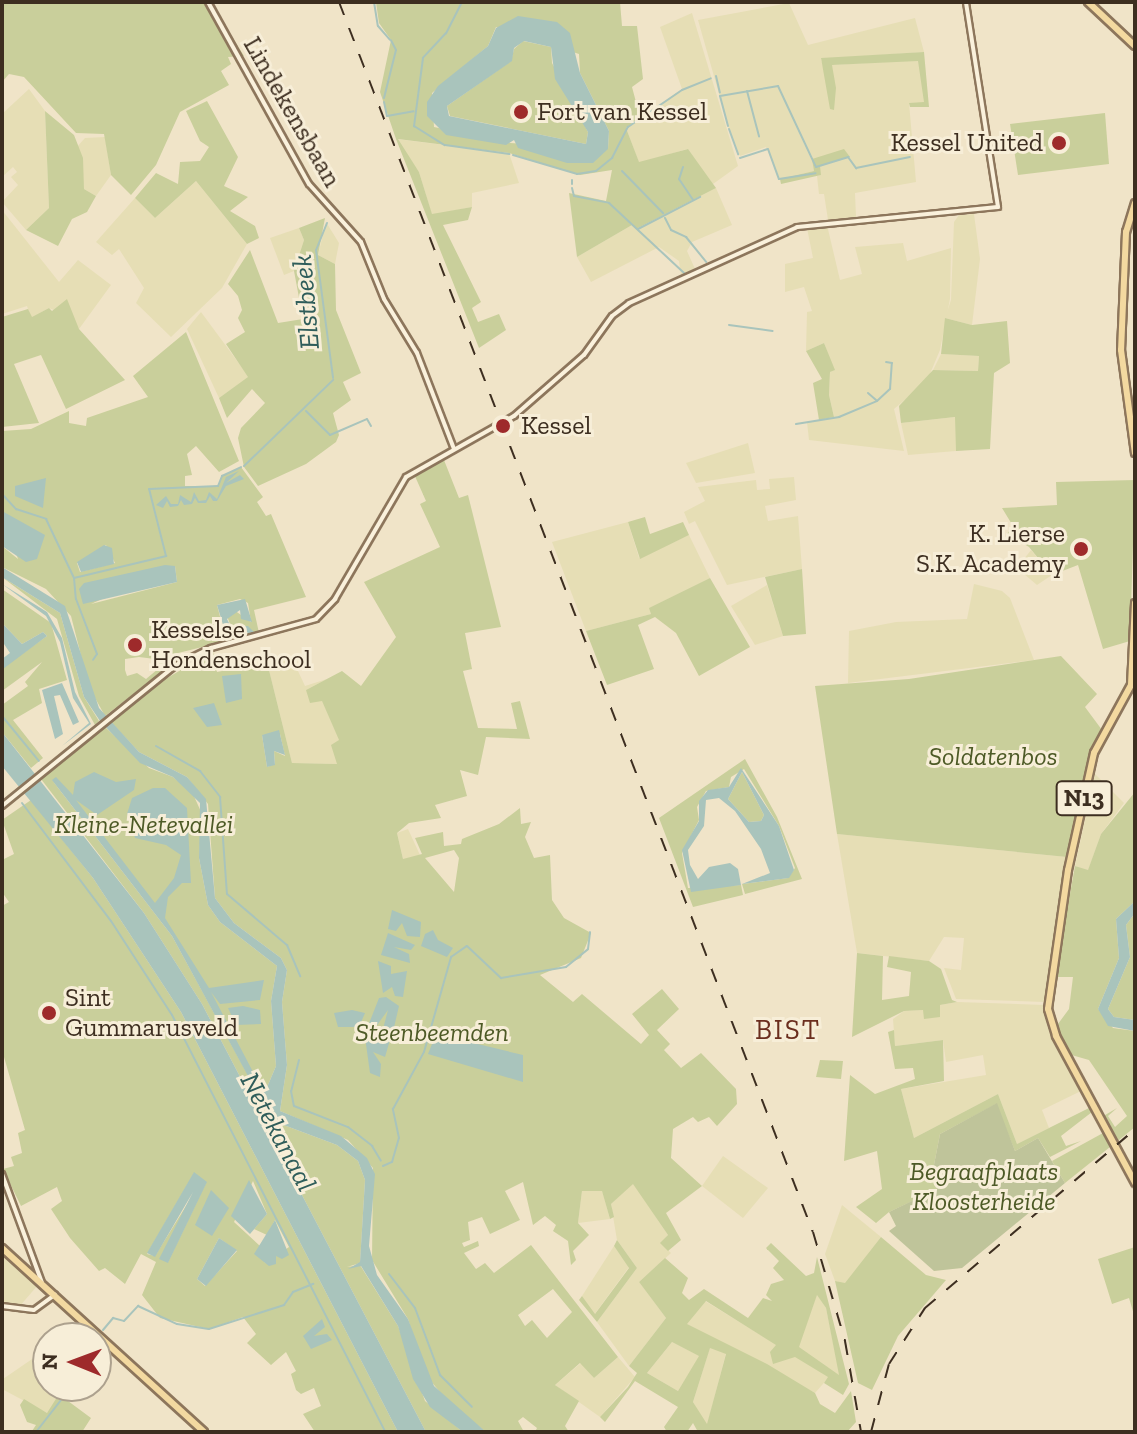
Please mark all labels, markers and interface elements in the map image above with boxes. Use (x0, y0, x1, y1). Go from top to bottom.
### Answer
street label: Lindekensbaan (236, 31, 348, 193)
place label: Fort van Kessel (537, 96, 708, 128)
marker: Fort van Kessel (512, 103, 530, 121)
place label: Kessel United (890, 127, 1043, 159)
marker: Kessel United (1050, 134, 1068, 152)
water label: Elstbeek (285, 253, 327, 351)
place label: Kessel (521, 410, 591, 442)
marker: Kessel (492, 415, 514, 437)
place label: K. Lierse S.K. Academy (915, 518, 1065, 580)
marker: K. Lierse S.K. Academy (1072, 540, 1090, 558)
place label: Kesselse Hondenschool (151, 614, 311, 676)
marker: Kesselse Hondenschool (126, 636, 144, 654)
park label: Soldatenbos (928, 741, 1058, 773)
road number: N13 (1054, 778, 1114, 818)
park label: Kleine-Netevallei (55, 809, 233, 841)
place label: Sint Gummarusveld (65, 982, 238, 1044)
marker: Sint Gummarusveld (40, 1004, 58, 1022)
district label: BIST (755, 1013, 821, 1047)
park label: Steenbeemden (355, 1017, 509, 1049)
water label: Netekanaal (233, 1067, 323, 1197)
park label: Begraafplaats Kloosterheide (910, 1156, 1058, 1218)
north arrow (32, 1322, 112, 1402)
text: N (36, 1353, 63, 1370)

